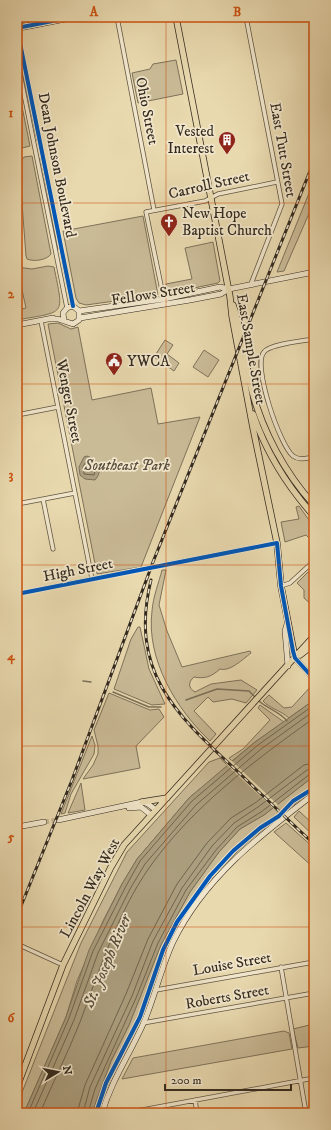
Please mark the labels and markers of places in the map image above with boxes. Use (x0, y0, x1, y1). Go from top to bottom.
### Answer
place label: Vested Interest (167, 122, 215, 158)
building icon: Vested Interest (217, 130, 237, 155)
place label: New Hope Baptist Church (182, 204, 272, 240)
church icon: New Hope Baptist Church (159, 212, 179, 237)
public building icon: YWCA (104, 351, 124, 376)
place label: YWCA (127, 352, 170, 371)

